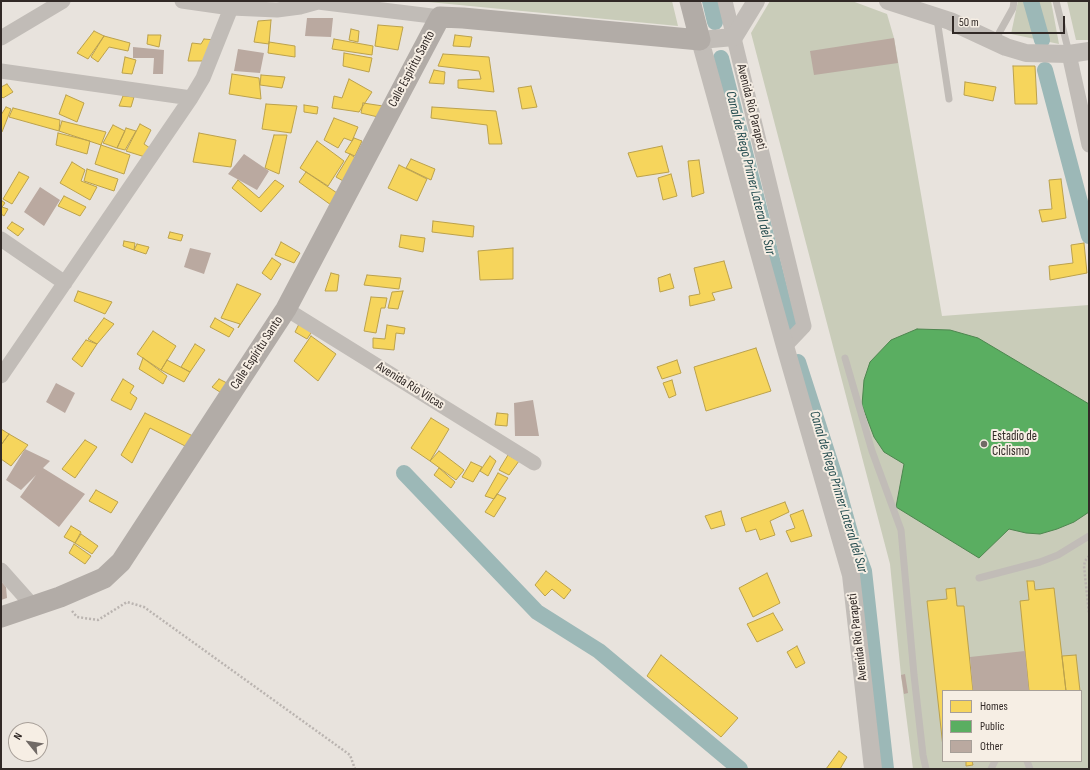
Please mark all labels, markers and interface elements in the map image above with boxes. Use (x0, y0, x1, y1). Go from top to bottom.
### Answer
scale bar (954, 8, 1067, 34)
text: 50 m (959, 15, 979, 30)
street label: Calle Espíritu Santo (385, 28, 439, 110)
street label: Avenida Río Parapeti (733, 63, 769, 151)
water label: Canal de Riego Primer Lateral del Sur (721, 89, 779, 257)
street label: Calle Espíritu Santo (228, 313, 286, 393)
street label: Avenida Río Vilcas (373, 359, 447, 413)
water label: Canal de Riego Primer Lateral del Sur (805, 409, 871, 575)
place label: Estadio de Ciclismo (992, 429, 1037, 460)
marker: Estadio de Ciclismo (979, 439, 989, 449)
street label: Avenida Río Parapeti (845, 593, 871, 681)
legend (942, 690, 1082, 762)
text: Homes (980, 699, 1008, 714)
text: Public (980, 719, 1005, 734)
north arrow (8, 722, 48, 762)
text: N (11, 730, 25, 742)
text: Other (980, 739, 1003, 754)

